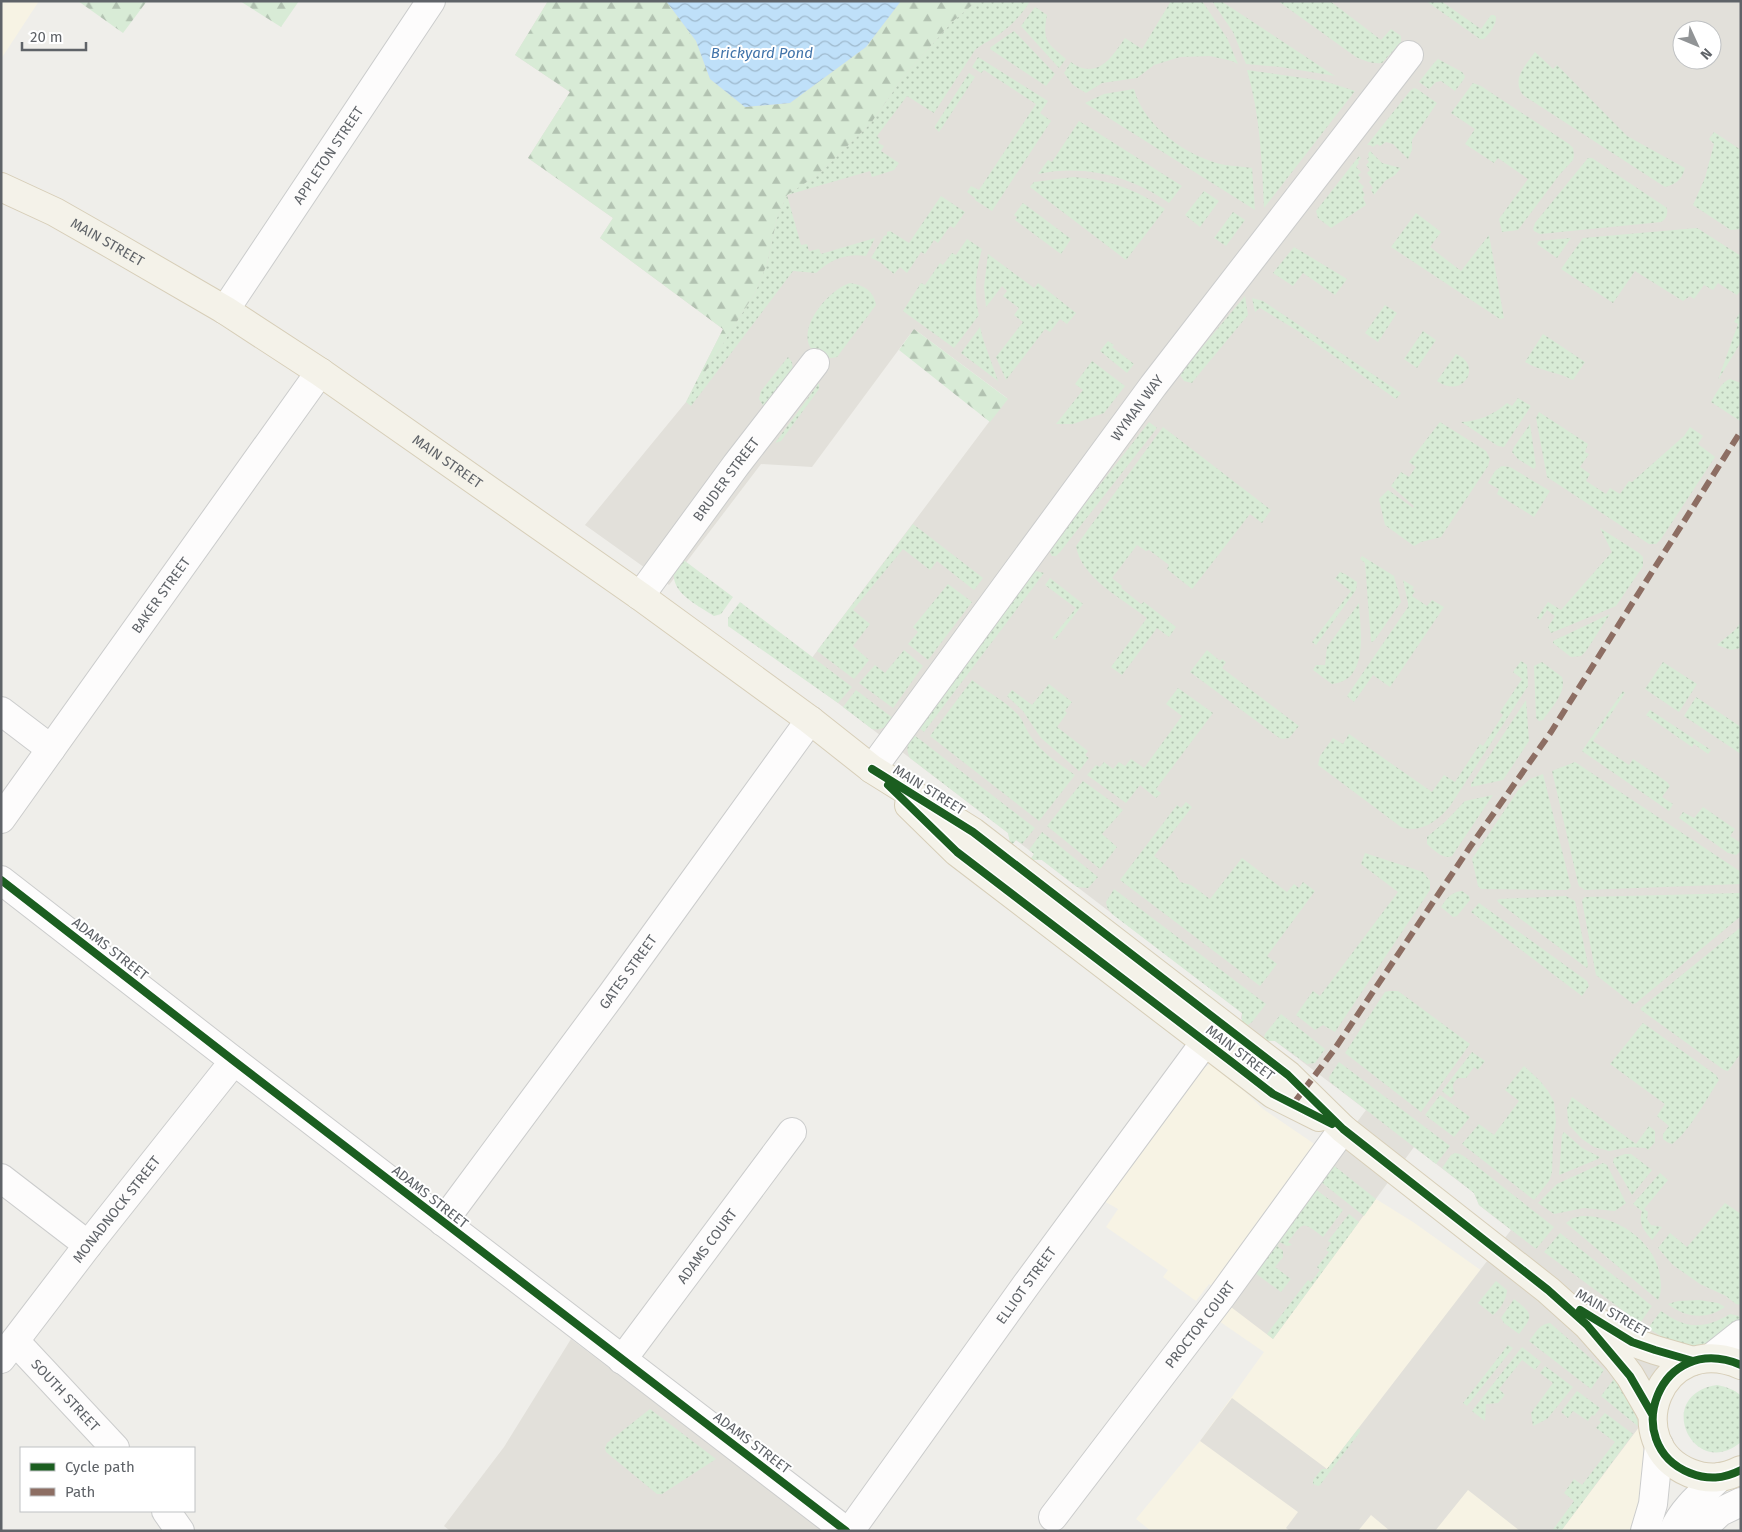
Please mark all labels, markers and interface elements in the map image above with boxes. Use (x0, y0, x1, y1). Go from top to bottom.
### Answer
scale bar (22, 20, 86, 52)
north arrow (1672, 20, 1722, 70)
text: 20 m (30, 28, 63, 46)
water label: Brickyard Pond (711, 44, 813, 62)
text: N (1697, 44, 1715, 63)
street label: APPLETON STREET (290, 103, 367, 207)
street label: MAIN STREET (68, 214, 148, 270)
street label: WYMAN WAY (1107, 371, 1167, 444)
street label: MAIN STREET (409, 431, 487, 492)
street label: BRUDER STREET (689, 433, 763, 524)
street label: BAKER STREET (128, 553, 194, 637)
street label: MAIN STREET (890, 761, 969, 819)
street label: ADAMS STREET (68, 914, 152, 985)
street label: GATES STREET (595, 931, 661, 1012)
street label: MAIN STREET (1202, 1022, 1278, 1085)
street label: MONADNOCK STREET (69, 1152, 164, 1266)
street label: ADAMS STREET (388, 1162, 472, 1233)
street label: ADAMS COURT (673, 1205, 741, 1287)
street label: ELLIOT STREET (992, 1243, 1060, 1327)
street label: PROCTOR COURT (1161, 1277, 1239, 1371)
street label: MAIN STREET (1572, 1285, 1652, 1341)
street label: SOUTH STREET (28, 1355, 104, 1435)
street label: ADAMS STREET (710, 1408, 795, 1478)
legend (20, 1447, 195, 1512)
text: Cycle path (65, 1458, 135, 1476)
text: Path (65, 1483, 95, 1501)

